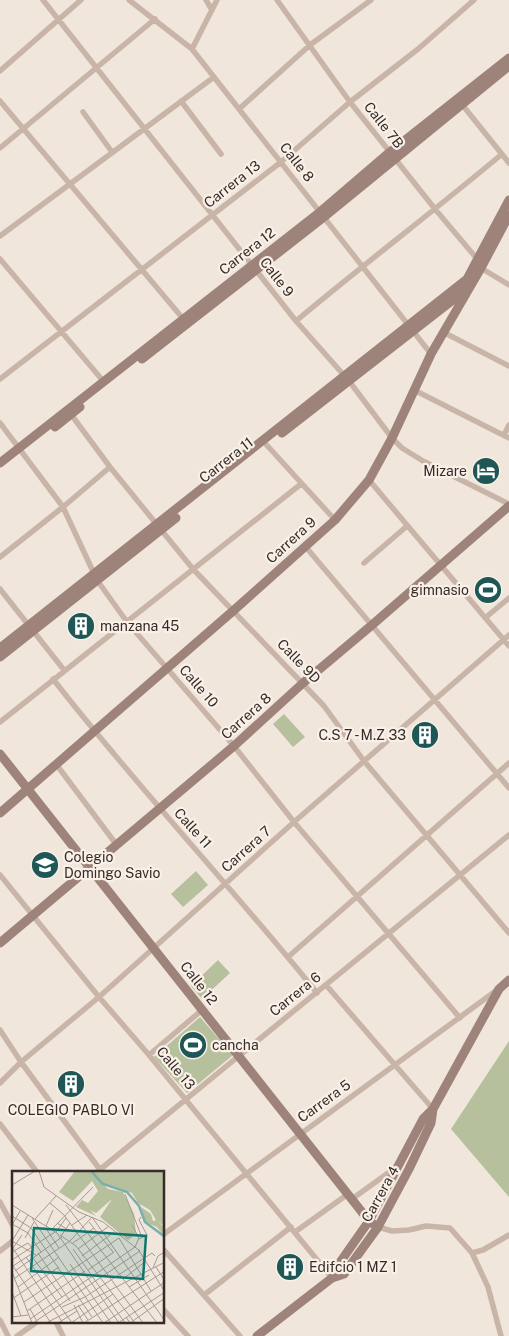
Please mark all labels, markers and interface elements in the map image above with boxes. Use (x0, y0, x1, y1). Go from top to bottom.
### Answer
street label: Calle 7B (361, 99, 407, 151)
street label: Calle 8 (277, 139, 317, 185)
street label: Carrera 13 (201, 157, 263, 211)
street label: Carrera 12 (216, 224, 278, 278)
street label: Calle 9 (257, 254, 297, 300)
street label: Carrera 11 (196, 434, 256, 486)
hotel icon: Mizare (471, 456, 501, 486)
place label: Mizare (423, 463, 467, 479)
street label: Carrera 9 (263, 513, 319, 566)
sports icon: gimnasio (473, 575, 503, 605)
place label: gimnasio (410, 582, 469, 598)
building icon: manzana 45 (66, 611, 96, 641)
place label: manzana 45 (100, 618, 179, 634)
street label: Calle 9D (274, 636, 324, 686)
street label: Calle 10 (176, 662, 222, 710)
street label: Carrera 8 (218, 689, 274, 743)
building icon: C.S 7 - M.Z 33 (410, 720, 440, 750)
place label: C.S 7 - M.Z 33 (318, 727, 406, 743)
street label: Calle 11 (171, 805, 215, 851)
street label: Carrera 7 (218, 823, 274, 875)
place label: Colegio Domingo Savio (64, 849, 160, 881)
school or university icon: Colegio Domingo Savio (30, 850, 60, 880)
street label: Calle 12 (177, 958, 221, 1008)
street label: Carrera 6 (266, 968, 324, 1019)
sports icon: cancha (178, 1030, 208, 1060)
place label: cancha (212, 1037, 259, 1053)
street label: Calle 13 (153, 1043, 199, 1093)
building icon: COLEGIO PABLO VI (56, 1069, 86, 1099)
street label: Carrera 5 (294, 1076, 354, 1126)
place label: COLEGIO PABLO VI (8, 1102, 134, 1118)
street label: Carrera 4 (358, 1163, 402, 1225)
inset map (12, 1171, 165, 1324)
building icon: Edifcio 1 MZ 1 (275, 1252, 305, 1282)
place label: Edifcio 1 MZ 1 (309, 1259, 397, 1275)

